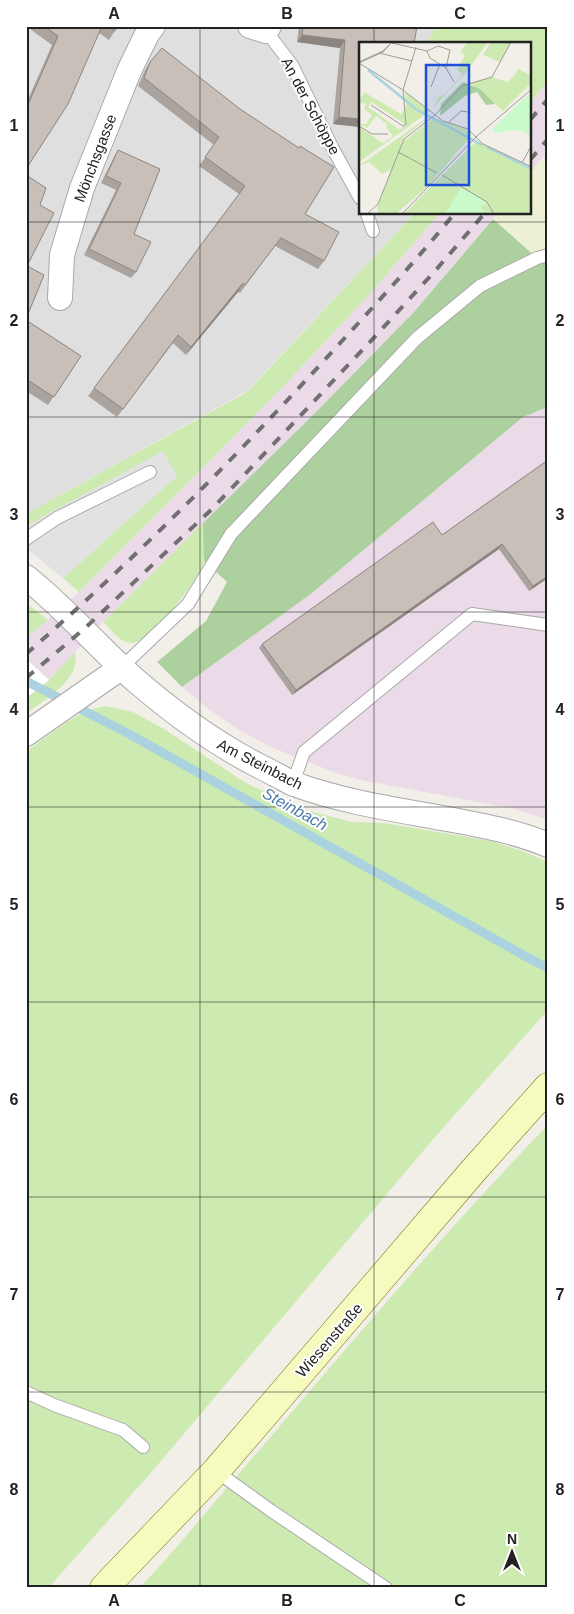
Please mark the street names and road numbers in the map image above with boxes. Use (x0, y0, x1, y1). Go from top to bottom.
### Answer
street label: An der Schöppe (278, 55, 344, 157)
street label: Mönchsgasse (70, 112, 120, 204)
street label: Am Steinbach (215, 735, 305, 793)
street label: Wiesenstraße (292, 1300, 366, 1380)

